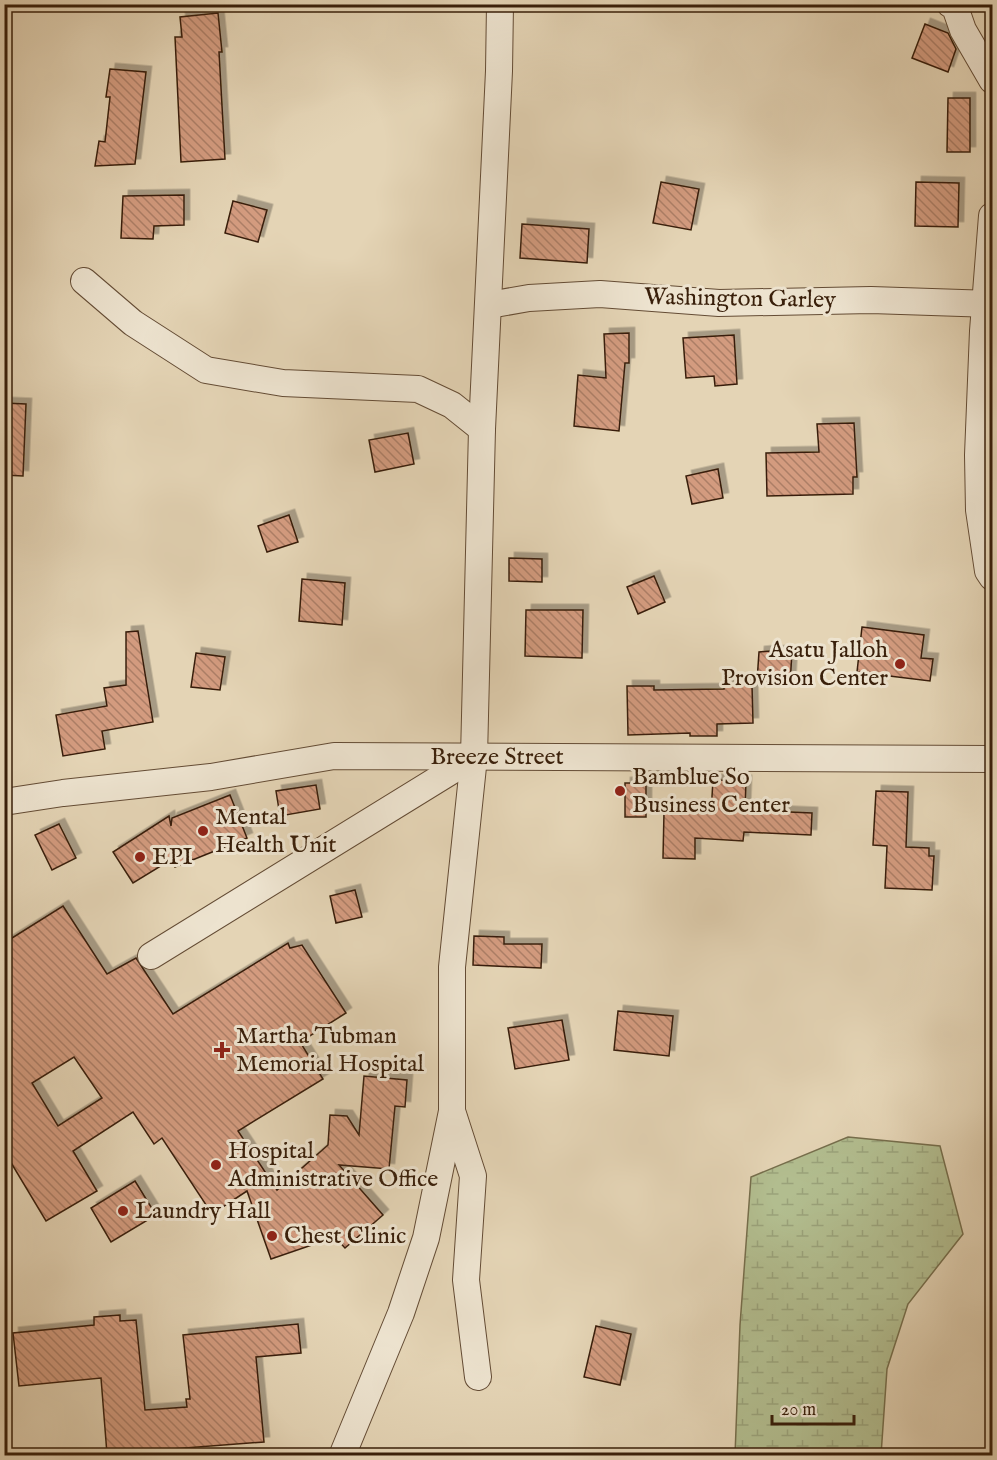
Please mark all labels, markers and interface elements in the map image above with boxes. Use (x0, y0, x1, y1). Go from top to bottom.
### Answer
street label: Washington Garley (644, 282, 836, 316)
place label: Asatu Jalloh Provision Center (721, 635, 888, 694)
marker: Asatu Jalloh Provision Center (893, 657, 907, 671)
street label: Breeze Street (430, 742, 564, 773)
place label: Bamblue So Business Center (632, 762, 790, 821)
marker: Bamblue So Business Center (613, 784, 627, 798)
place label: Mental Health Unit (215, 802, 337, 861)
marker: Mental Health Unit (196, 824, 210, 838)
place label: EPI (152, 842, 193, 873)
marker: EPI (133, 850, 147, 864)
place label: Martha Tubman Memorial Hospital (236, 1021, 425, 1080)
marker: Martha Tubman Memorial Hospital (213, 1041, 231, 1059)
place label: Hospital Administrative Office (227, 1136, 438, 1195)
marker: Hospital Administrative Office (209, 1158, 223, 1172)
place label: Laundry Hall (135, 1196, 271, 1227)
marker: Laundry Hall (116, 1204, 130, 1218)
place label: Chest Clinic (284, 1221, 406, 1252)
marker: Chest Clinic (265, 1229, 279, 1243)
scale bar (772, 1388, 854, 1426)
text: 20 m (781, 1399, 816, 1422)

